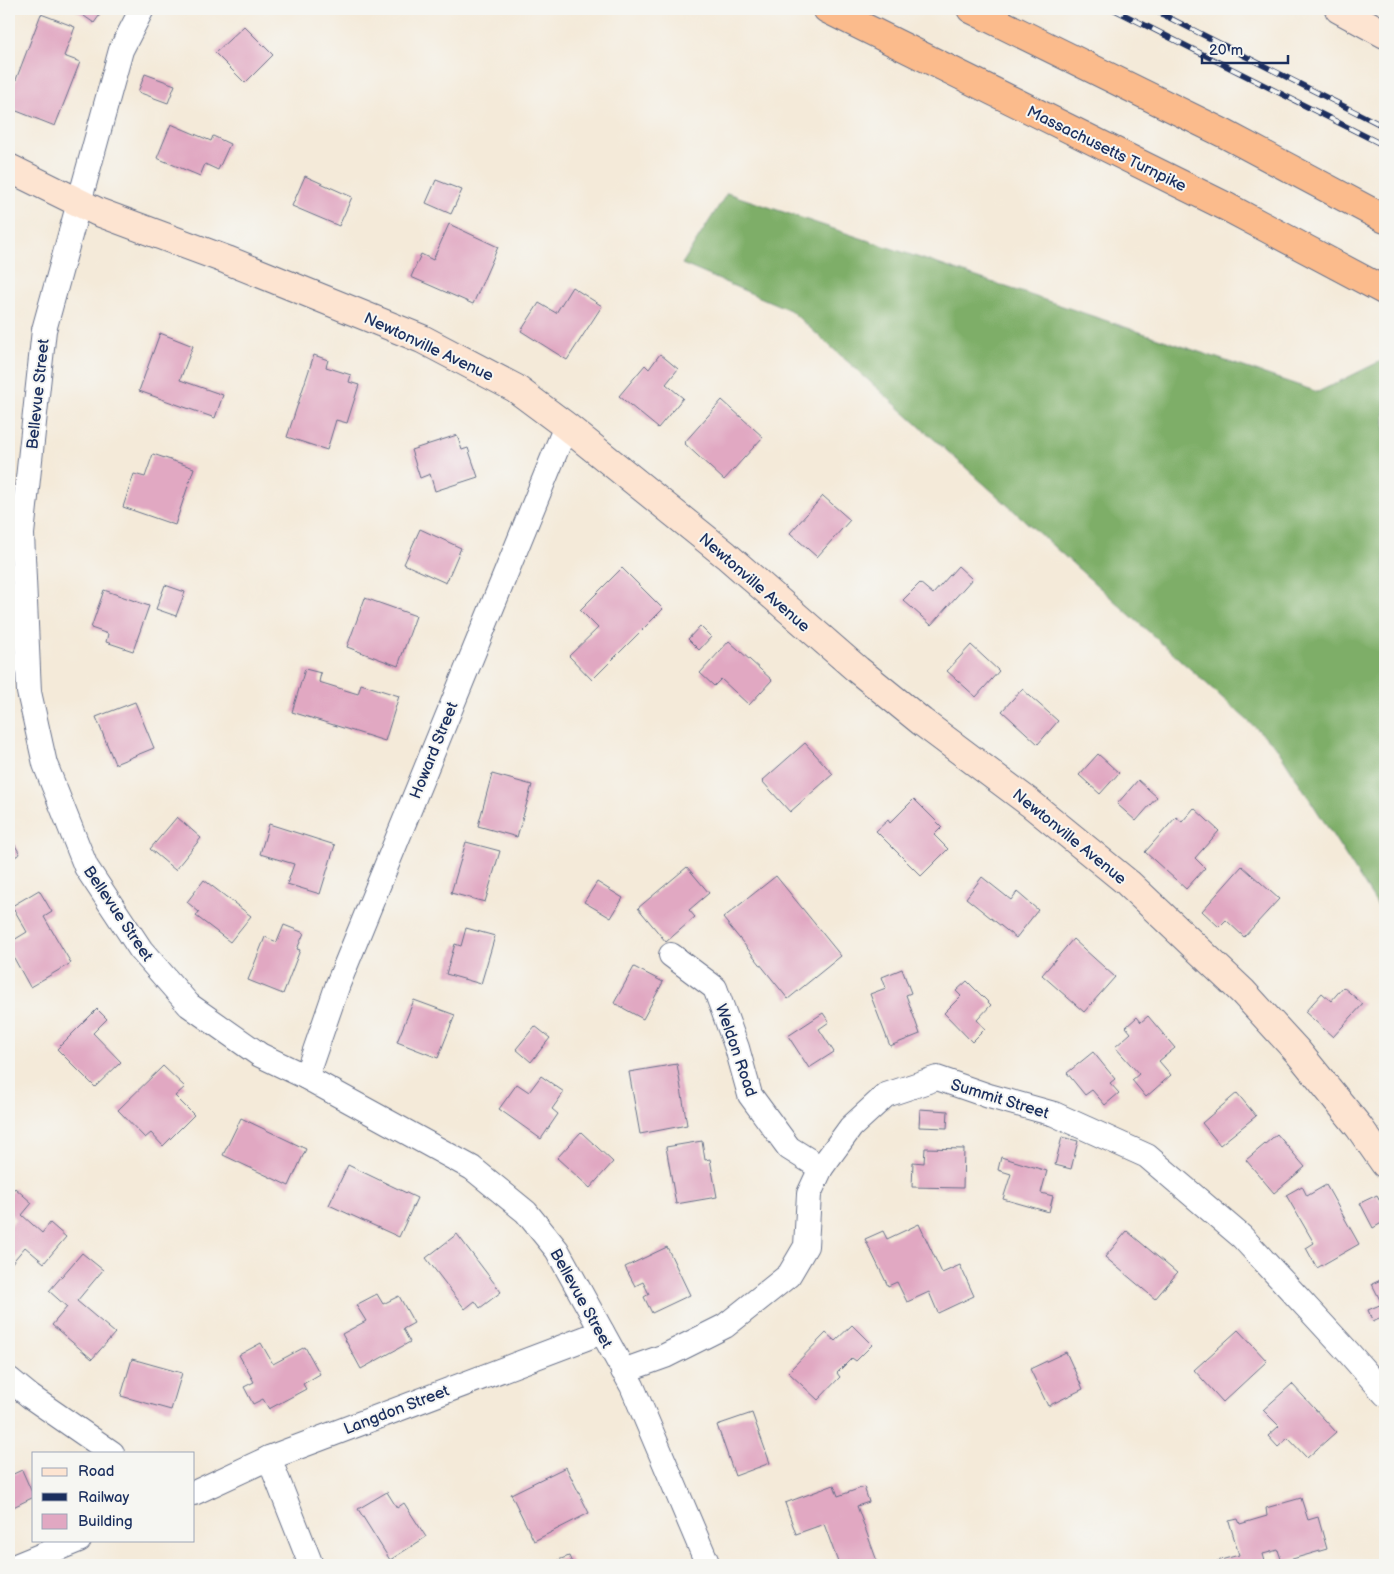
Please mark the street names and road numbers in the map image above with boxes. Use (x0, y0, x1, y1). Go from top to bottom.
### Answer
street label: Massachusetts Turnpike (1024, 102, 1190, 196)
street label: Newtonville Avenue (361, 309, 497, 386)
street label: Bellevue Street (23, 338, 54, 450)
street label: Newtonville Avenue (695, 530, 814, 637)
street label: Howard Street (406, 699, 463, 802)
street label: Newtonville Avenue (1008, 785, 1130, 889)
street label: Bellevue Street (79, 863, 157, 965)
street label: Weldon Road (711, 1002, 760, 1099)
street label: Summit Street (948, 1075, 1051, 1123)
street label: Bellevue Street (545, 1246, 616, 1352)
street label: Langdon Street (341, 1382, 452, 1439)

